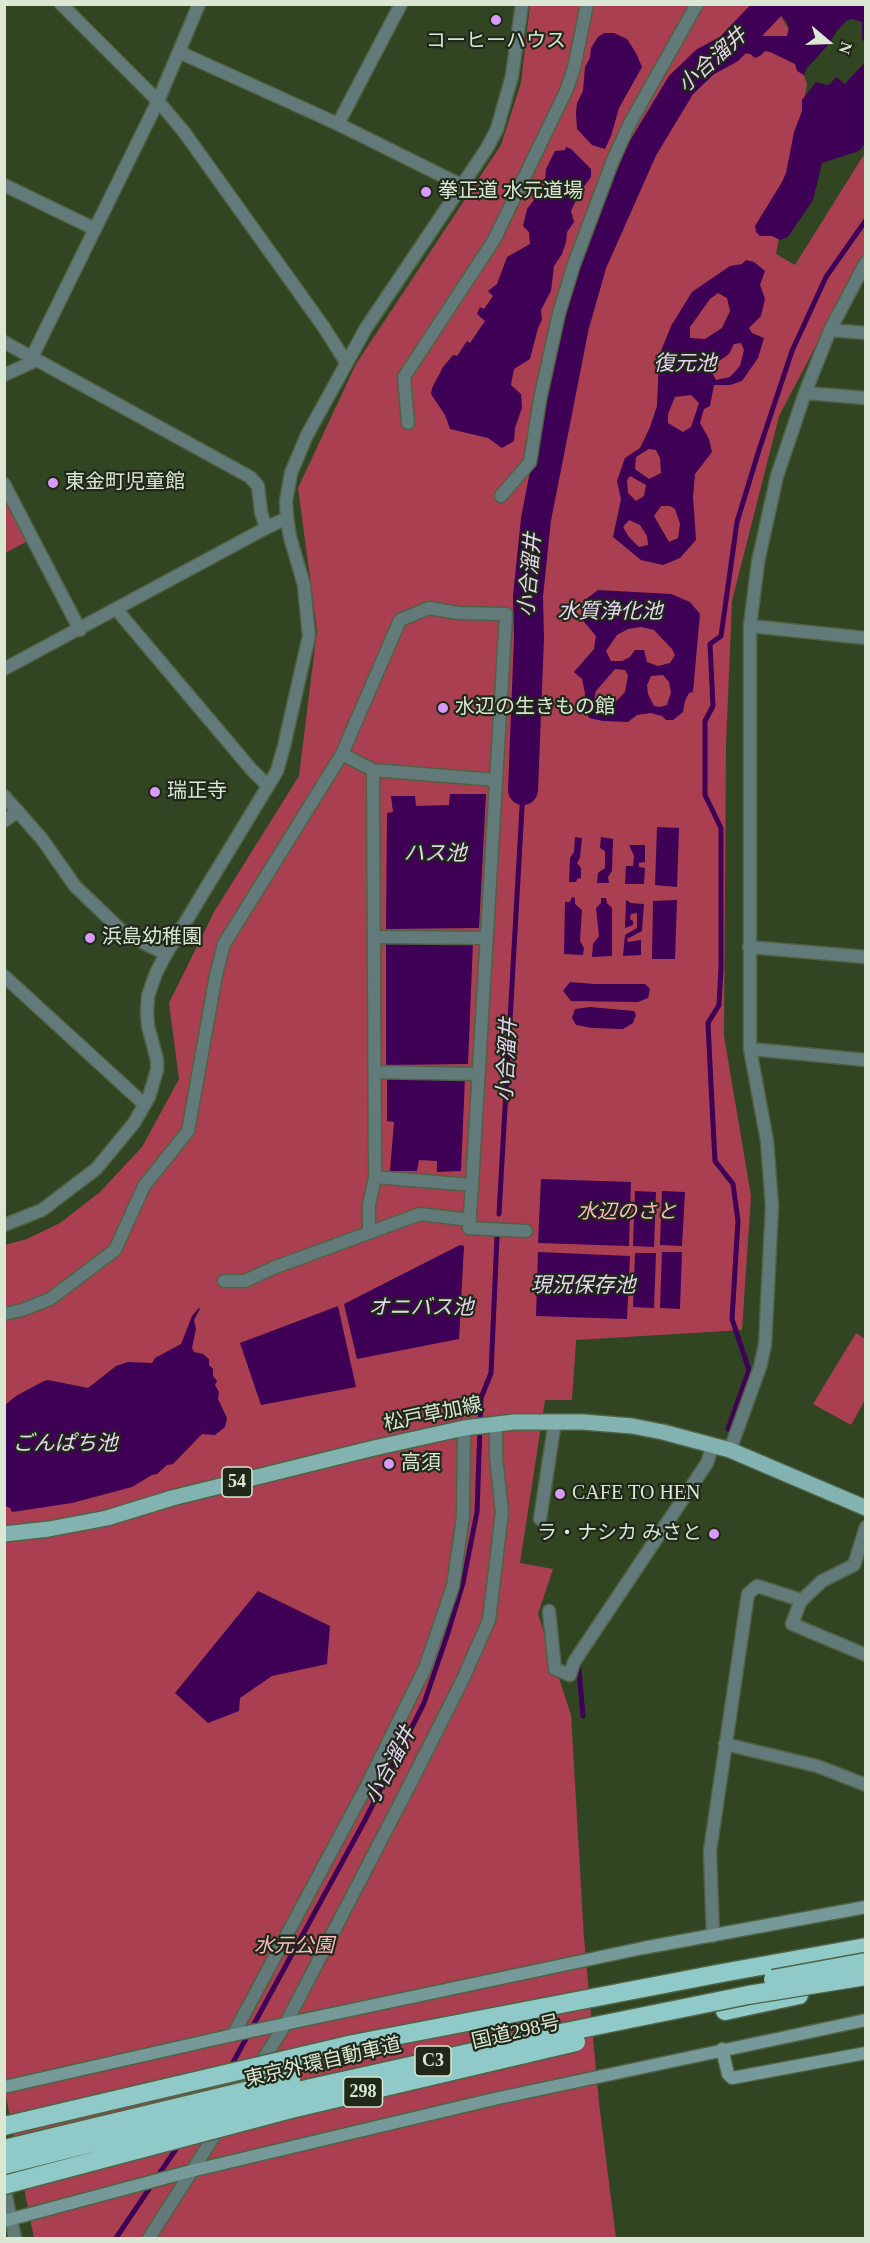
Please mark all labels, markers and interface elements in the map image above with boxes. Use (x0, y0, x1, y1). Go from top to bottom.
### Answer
north arrow (798, 12, 858, 72)
marker: コーヒーハウス (489, 13, 503, 27)
water label: 小合溜井 (673, 24, 753, 98)
place label: コーヒーハウス (426, 30, 566, 54)
text: N (836, 40, 855, 56)
place label: 拳正道 水元道場 (438, 180, 583, 204)
marker: 拳正道 水元道場 (419, 185, 433, 199)
water label: 復元池 (654, 351, 716, 377)
place label: 東金町児童館 (65, 471, 185, 495)
marker: 東金町児童館 (46, 476, 60, 490)
water label: 小合溜井 (515, 532, 547, 618)
water label: 水質浄化池 (558, 599, 662, 625)
place label: 水辺の生きもの館 (455, 696, 615, 720)
marker: 水辺の生きもの館 (436, 701, 450, 715)
place label: 瑞正寺 (167, 780, 227, 804)
marker: 瑞正寺 (148, 785, 162, 799)
water label: ハス池 (404, 841, 466, 867)
place label: 浜島幼稚園 (102, 926, 202, 950)
marker: 浜島幼稚園 (83, 931, 97, 945)
water label: 小合溜井 (493, 1017, 523, 1103)
park label: 水辺のさと (577, 1201, 677, 1225)
water label: 現況保存池 (531, 1273, 635, 1299)
water label: オニバス池 (369, 1295, 473, 1321)
street label: 松戸草加線 (382, 1393, 484, 1437)
water label: ごんぱち池 (13, 1431, 117, 1457)
place label: 高須 (401, 1452, 441, 1476)
marker: 高須 (382, 1457, 396, 1471)
road number: 54 (222, 1467, 252, 1497)
place label: CAFE TO HEN (572, 1482, 701, 1506)
marker: CAFE TO HEN (553, 1487, 567, 1501)
place label: ラ・ナシカ みさと (537, 1522, 702, 1546)
marker: ラ・ナシカ みさと (707, 1527, 721, 1541)
water label: 小合溜井 (360, 1723, 422, 1809)
park label: 水元公園 (254, 1935, 334, 1959)
street label: 国道298号 (469, 2011, 563, 2055)
street label: 東京外環自動車道 (242, 2033, 404, 2093)
road number: C3 (415, 2046, 451, 2076)
road number: 298 (344, 2077, 382, 2107)

